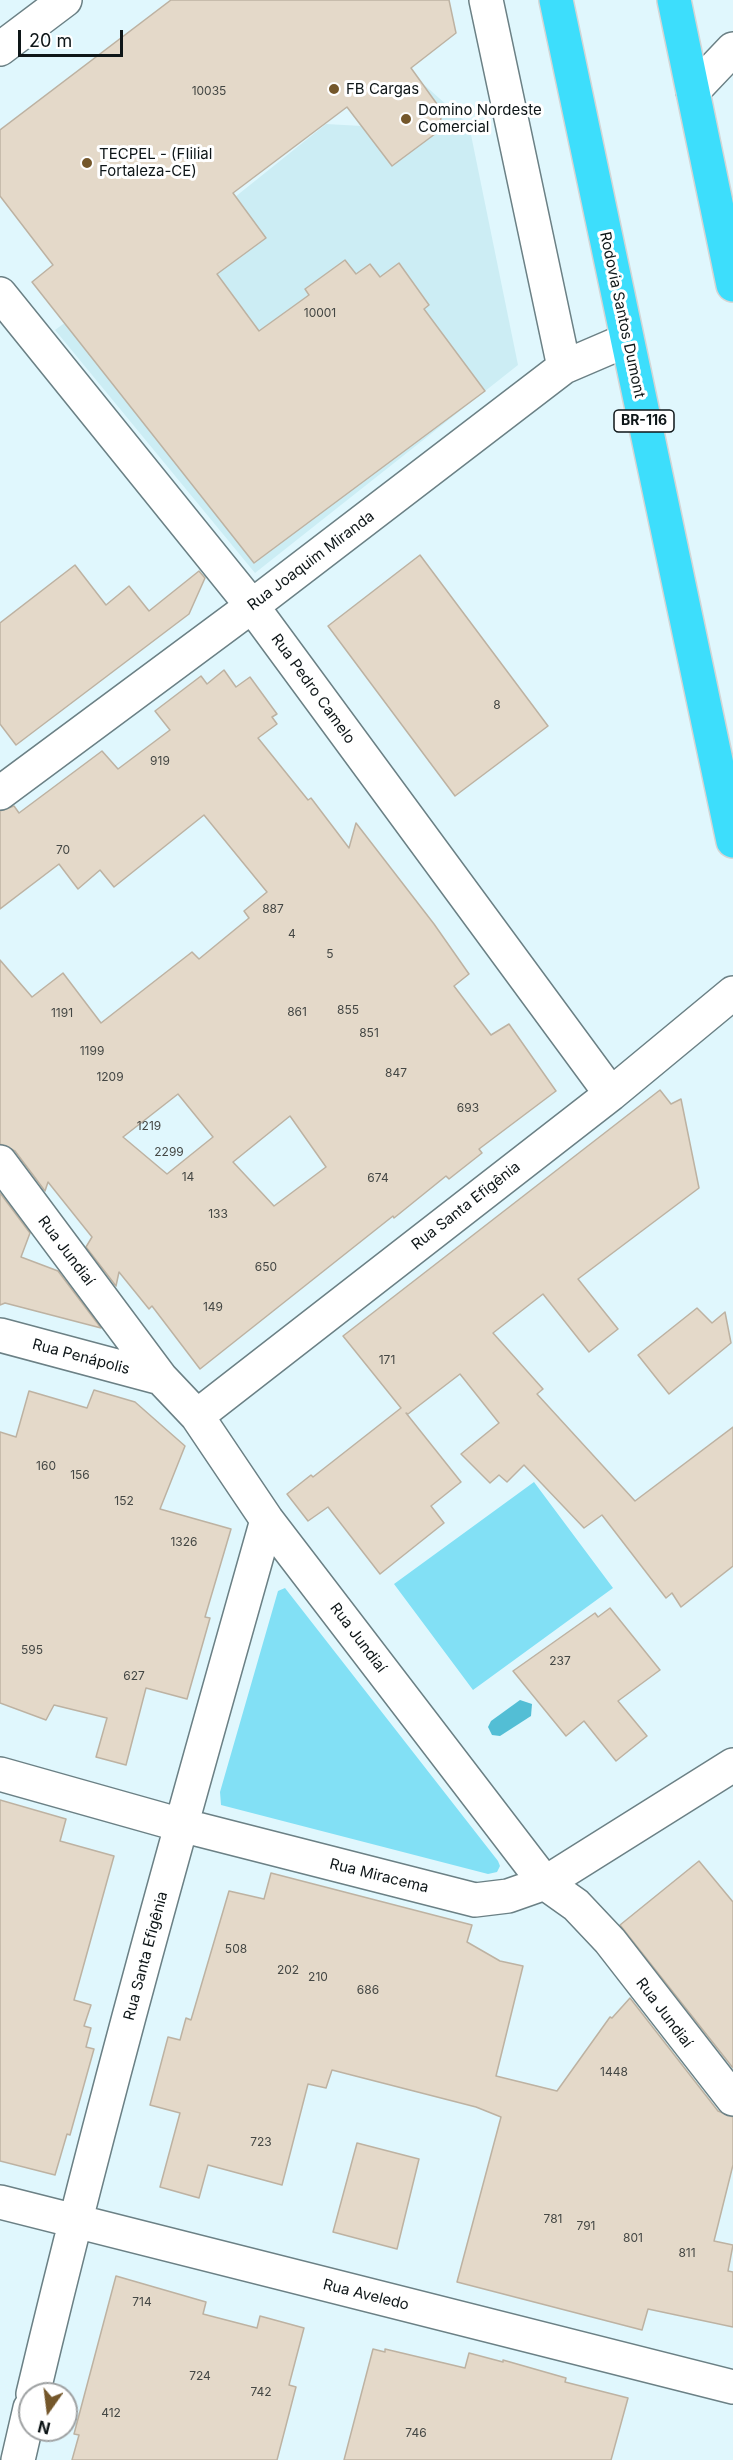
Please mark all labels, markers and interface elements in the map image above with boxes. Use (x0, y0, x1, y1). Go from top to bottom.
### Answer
scale bar (21, 18, 126, 56)
text: 20 m (29, 30, 72, 51)
place label: FB Cargas (346, 80, 419, 98)
marker: FB Cargas (327, 82, 341, 96)
house number: 10035 (192, 84, 226, 98)
place label: Domino Nordeste Comercial (418, 101, 542, 136)
marker: Domino Nordeste Comercial (399, 112, 413, 126)
place label: TECPEL - (FIilial Fortaleza-CE) (99, 145, 212, 180)
marker: TECPEL - (FIilial Fortaleza-CE) (80, 156, 94, 170)
street label: Rodovia Santos Dumont (596, 230, 648, 400)
house number: 10001 (304, 306, 336, 320)
road number: BR-116 (614, 410, 674, 432)
street label: Rua Joaquim Miranda (244, 507, 378, 615)
street label: Rua Pedro Camelo (267, 631, 359, 747)
house number: 8 (493, 698, 501, 712)
house number: 919 (150, 754, 170, 768)
house number: 70 (56, 843, 70, 857)
house number: 887 (262, 902, 284, 916)
house number: 4 (288, 927, 296, 941)
house number: 5 (326, 947, 334, 961)
house number: 855 (337, 1003, 359, 1017)
house number: 861 (287, 1005, 307, 1019)
house number: 1191 (51, 1006, 73, 1020)
house number: 851 (359, 1026, 379, 1040)
house number: 1199 (80, 1044, 104, 1058)
house number: 847 (385, 1066, 407, 1080)
house number: 1209 (96, 1070, 124, 1084)
house number: 693 (457, 1101, 479, 1115)
house number: 1219 (137, 1119, 161, 1133)
house number: 2299 (154, 1145, 184, 1159)
street label: Rua Santa Efigênia (408, 1158, 524, 1254)
house number: 14 (182, 1170, 194, 1184)
house number: 674 (367, 1171, 389, 1185)
house number: 133 (208, 1207, 228, 1221)
street label: Rua Jundiaí (34, 1213, 98, 1289)
house number: 650 (255, 1260, 277, 1274)
house number: 149 (203, 1300, 223, 1314)
street label: Rua Penápolis (30, 1335, 132, 1379)
house number: 171 (379, 1353, 395, 1367)
house number: 160 (36, 1459, 56, 1473)
house number: 156 (70, 1468, 90, 1482)
house number: 152 (114, 1494, 134, 1508)
house number: 1326 (170, 1535, 198, 1549)
street label: Rua Jundiaí (326, 1600, 390, 1676)
house number: 595 (21, 1643, 43, 1657)
house number: 237 (549, 1654, 571, 1668)
house number: 627 (123, 1669, 145, 1683)
street label: Rua Miracema (328, 1855, 430, 1897)
street label: Rua Santa Efigênia (120, 1890, 172, 2022)
house number: 508 (225, 1942, 247, 1956)
house number: 202 (277, 1963, 299, 1977)
house number: 210 (308, 1970, 328, 1984)
street label: Rua Jundiaí (632, 1975, 696, 2051)
house number: 686 (357, 1983, 379, 1997)
house number: 1448 (600, 2065, 628, 2079)
house number: 723 (250, 2135, 272, 2149)
house number: 781 (544, 2212, 562, 2226)
house number: 791 (577, 2219, 595, 2233)
house number: 801 (623, 2231, 643, 2245)
house number: 811 (678, 2246, 696, 2260)
street label: Rua Aveledo (321, 2276, 411, 2314)
house number: 714 (132, 2295, 152, 2309)
house number: 724 (189, 2369, 211, 2383)
north arrow (18, 2382, 78, 2442)
house number: 742 (250, 2385, 272, 2399)
house number: 412 (101, 2406, 121, 2420)
text: N (36, 2416, 52, 2439)
house number: 746 (405, 2426, 427, 2440)

